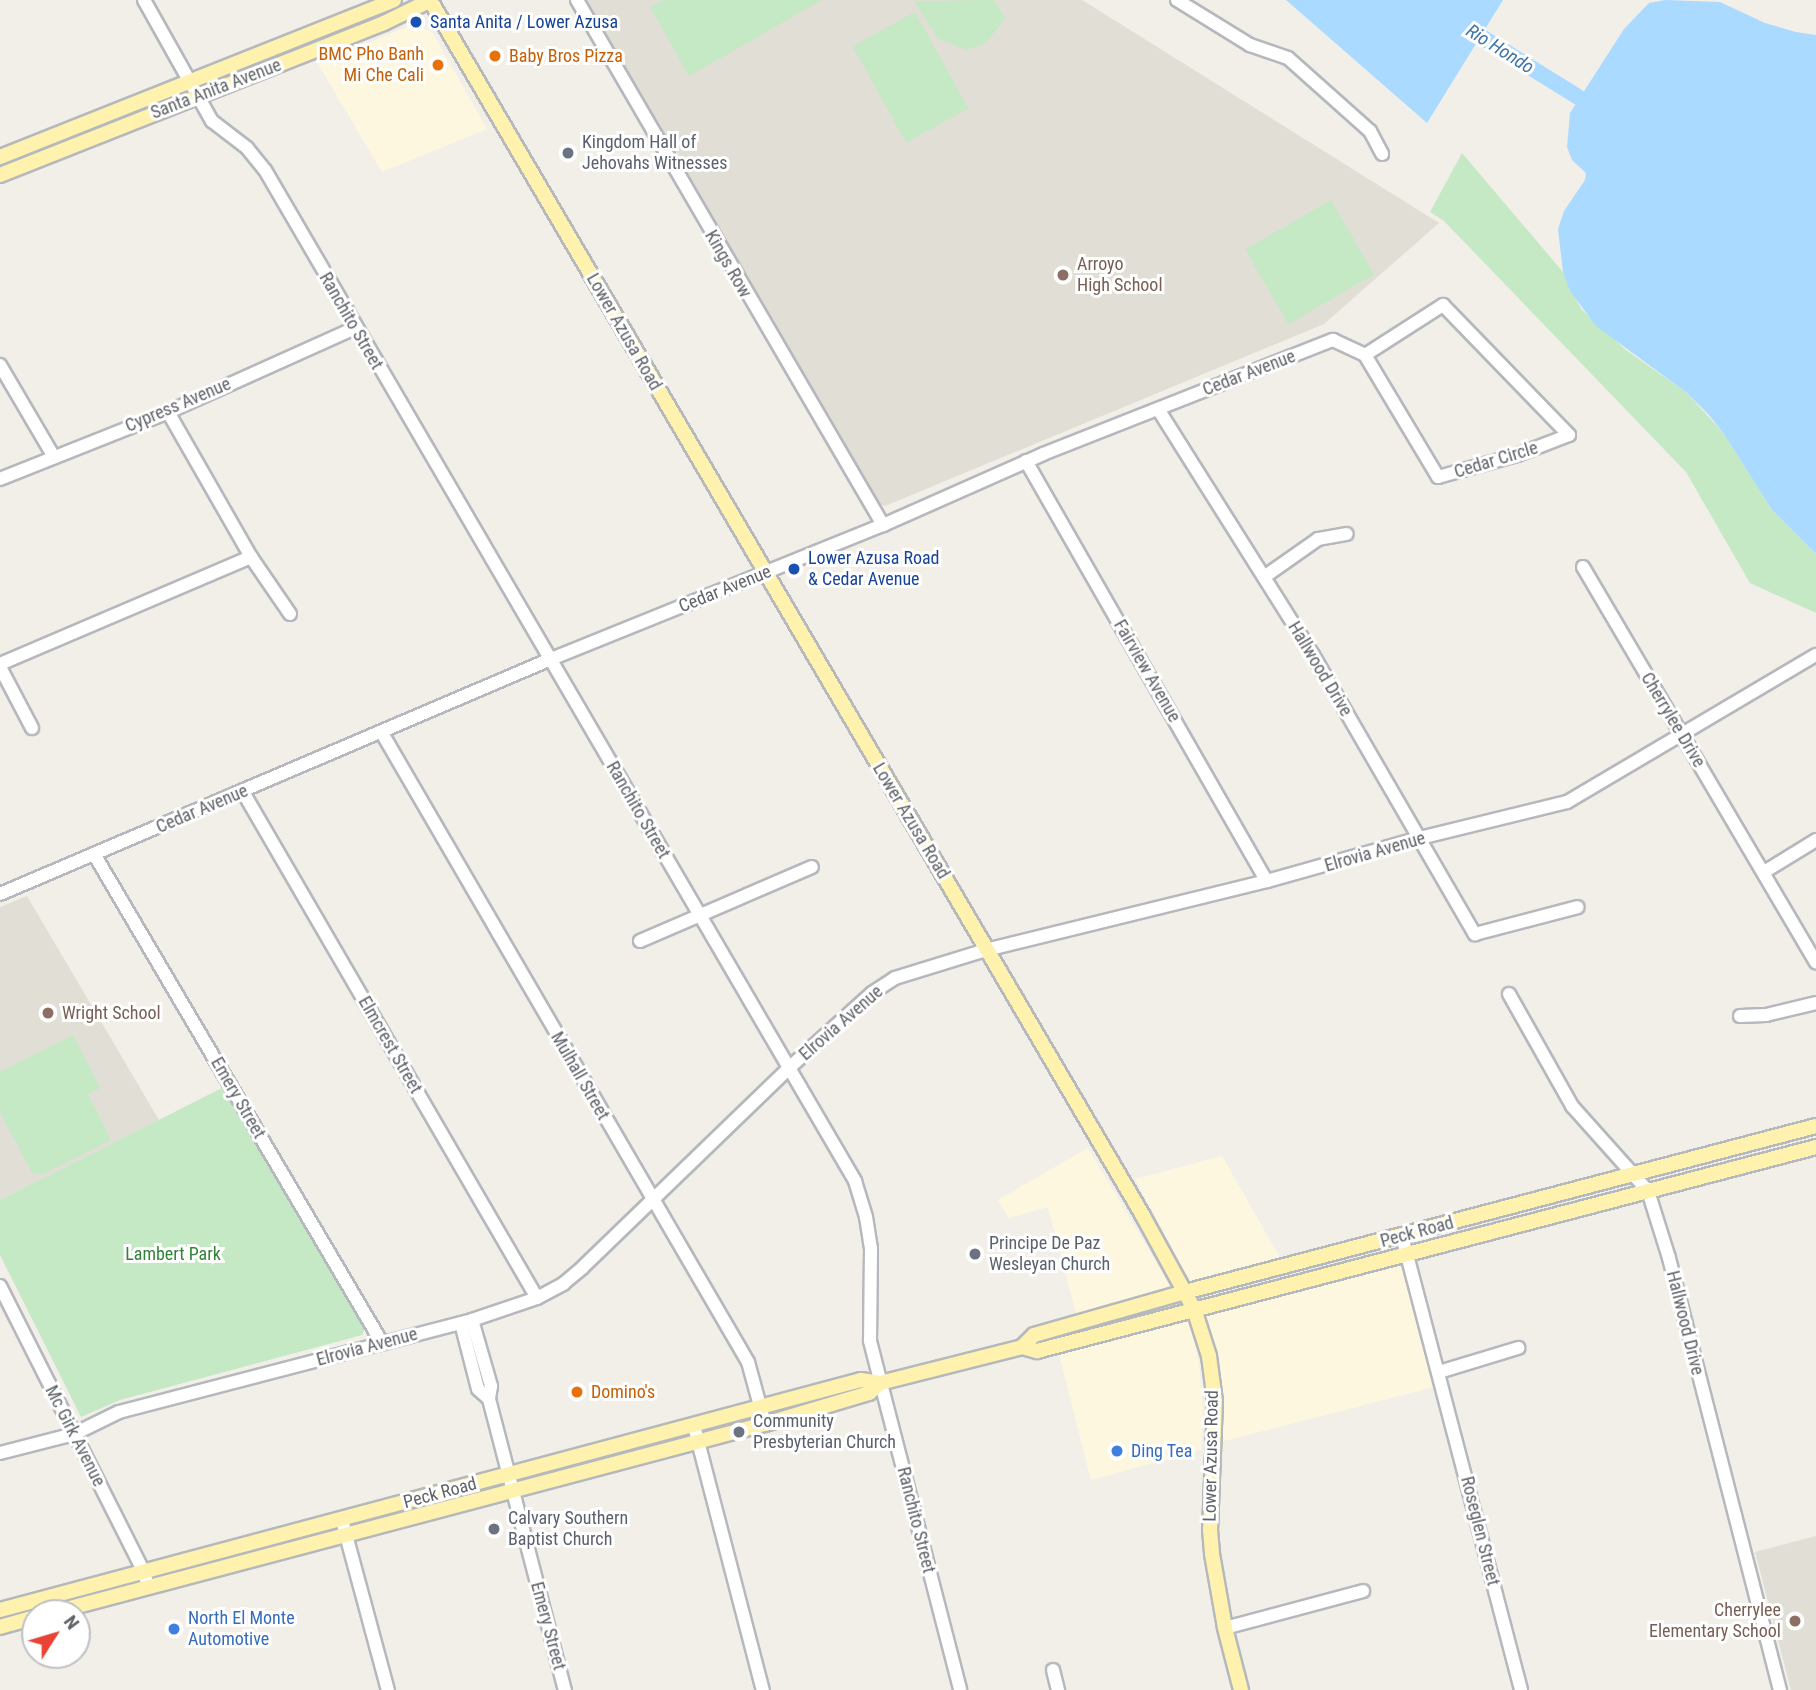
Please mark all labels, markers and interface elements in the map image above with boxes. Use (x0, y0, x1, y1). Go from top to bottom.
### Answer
place label: Santa Anita / Lower Azusa (430, 11, 618, 33)
marker: Santa Anita / Lower Azusa (408, 14, 424, 30)
water label: Rio Hondo (1462, 19, 1538, 79)
place label: BMC Pho Banh Mi Che Cali (319, 44, 424, 86)
place label: Baby Bros Pizza (509, 45, 623, 67)
marker: Baby Bros Pizza (487, 48, 503, 64)
street label: Santa Anita Avenue (148, 54, 284, 124)
marker: BMC Pho Banh Mi Che Cali (430, 57, 446, 73)
place label: Kingdom Hall of Jehovahs Witnesses (582, 132, 727, 174)
marker: Kingdom Hall of Jehovahs Witnesses (560, 145, 576, 161)
street label: Kings Row (700, 226, 756, 302)
place label: Arroyo High School (1077, 254, 1163, 296)
marker: Arroyo High School (1055, 267, 1071, 283)
street label: Ranchito Street (315, 269, 387, 373)
street label: Lower Azusa Road (582, 270, 666, 394)
street label: Cedar Avenue (1200, 345, 1298, 401)
street label: Cypress Avenue (122, 373, 234, 437)
street label: Cedar Circle (1452, 437, 1540, 483)
place label: Lower Azusa Road & Cedar Avenue (808, 548, 940, 590)
street label: Cedar Avenue (676, 561, 774, 617)
marker: Lower Azusa Road & Cedar Avenue (786, 561, 802, 577)
street label: Fairview Avenue (1109, 616, 1185, 726)
street label: Hallwood Drive (1283, 618, 1357, 720)
street label: Cherrylee Drive (1636, 669, 1710, 771)
street label: Ranchito Street (602, 758, 674, 862)
street label: Lower Azusa Road (868, 759, 954, 883)
street label: Cedar Avenue (153, 780, 251, 838)
street label: Elrovia Avenue (1322, 827, 1428, 877)
street label: Elrovia Avenue (795, 981, 887, 1065)
street label: Elmcrest Street (354, 993, 426, 1097)
place label: Wright School (62, 1002, 161, 1024)
marker: Wright School (40, 1005, 56, 1021)
street label: Mulhall Street (546, 1028, 614, 1124)
street label: Emery Street (206, 1053, 270, 1143)
street label: Peck Road (1378, 1212, 1456, 1252)
place label: Principe De Paz Wesleyan Church (989, 1233, 1110, 1276)
park label: Lambert Park (125, 1243, 221, 1265)
marker: Principe De Paz Wesleyan Church (967, 1246, 983, 1262)
street label: Hallwood Drive (1662, 1269, 1708, 1377)
street label: Elrovia Avenue (314, 1323, 420, 1371)
place label: Domino's (591, 1381, 655, 1403)
street label: Mc Girk Avenue (40, 1382, 110, 1490)
marker: Domino's (569, 1384, 585, 1400)
street label: Lower Azusa Road (1199, 1390, 1223, 1522)
place label: Community Presbyterian Church (753, 1411, 896, 1454)
marker: Community Presbyterian Church (731, 1424, 747, 1440)
place label: Ding Tea (1131, 1440, 1193, 1462)
marker: Ding Tea (1109, 1443, 1125, 1459)
street label: Ranchito Street (892, 1465, 940, 1575)
street label: Peck Road (401, 1473, 479, 1513)
street label: Roseglen Street (1456, 1474, 1504, 1588)
place label: Calvary Southern Baptist Church (508, 1508, 628, 1550)
marker: Calvary Southern Baptist Church (486, 1521, 502, 1537)
street label: Emery Street (526, 1580, 570, 1672)
north arrow (21, 1599, 91, 1669)
place label: Cherrylee Elementary School (1649, 1600, 1781, 1642)
place label: North El Monte Automotive (188, 1608, 295, 1650)
text: N (59, 1611, 84, 1634)
marker: Cherrylee Elementary School (1787, 1613, 1803, 1629)
marker: North El Monte Automotive (166, 1621, 182, 1637)

